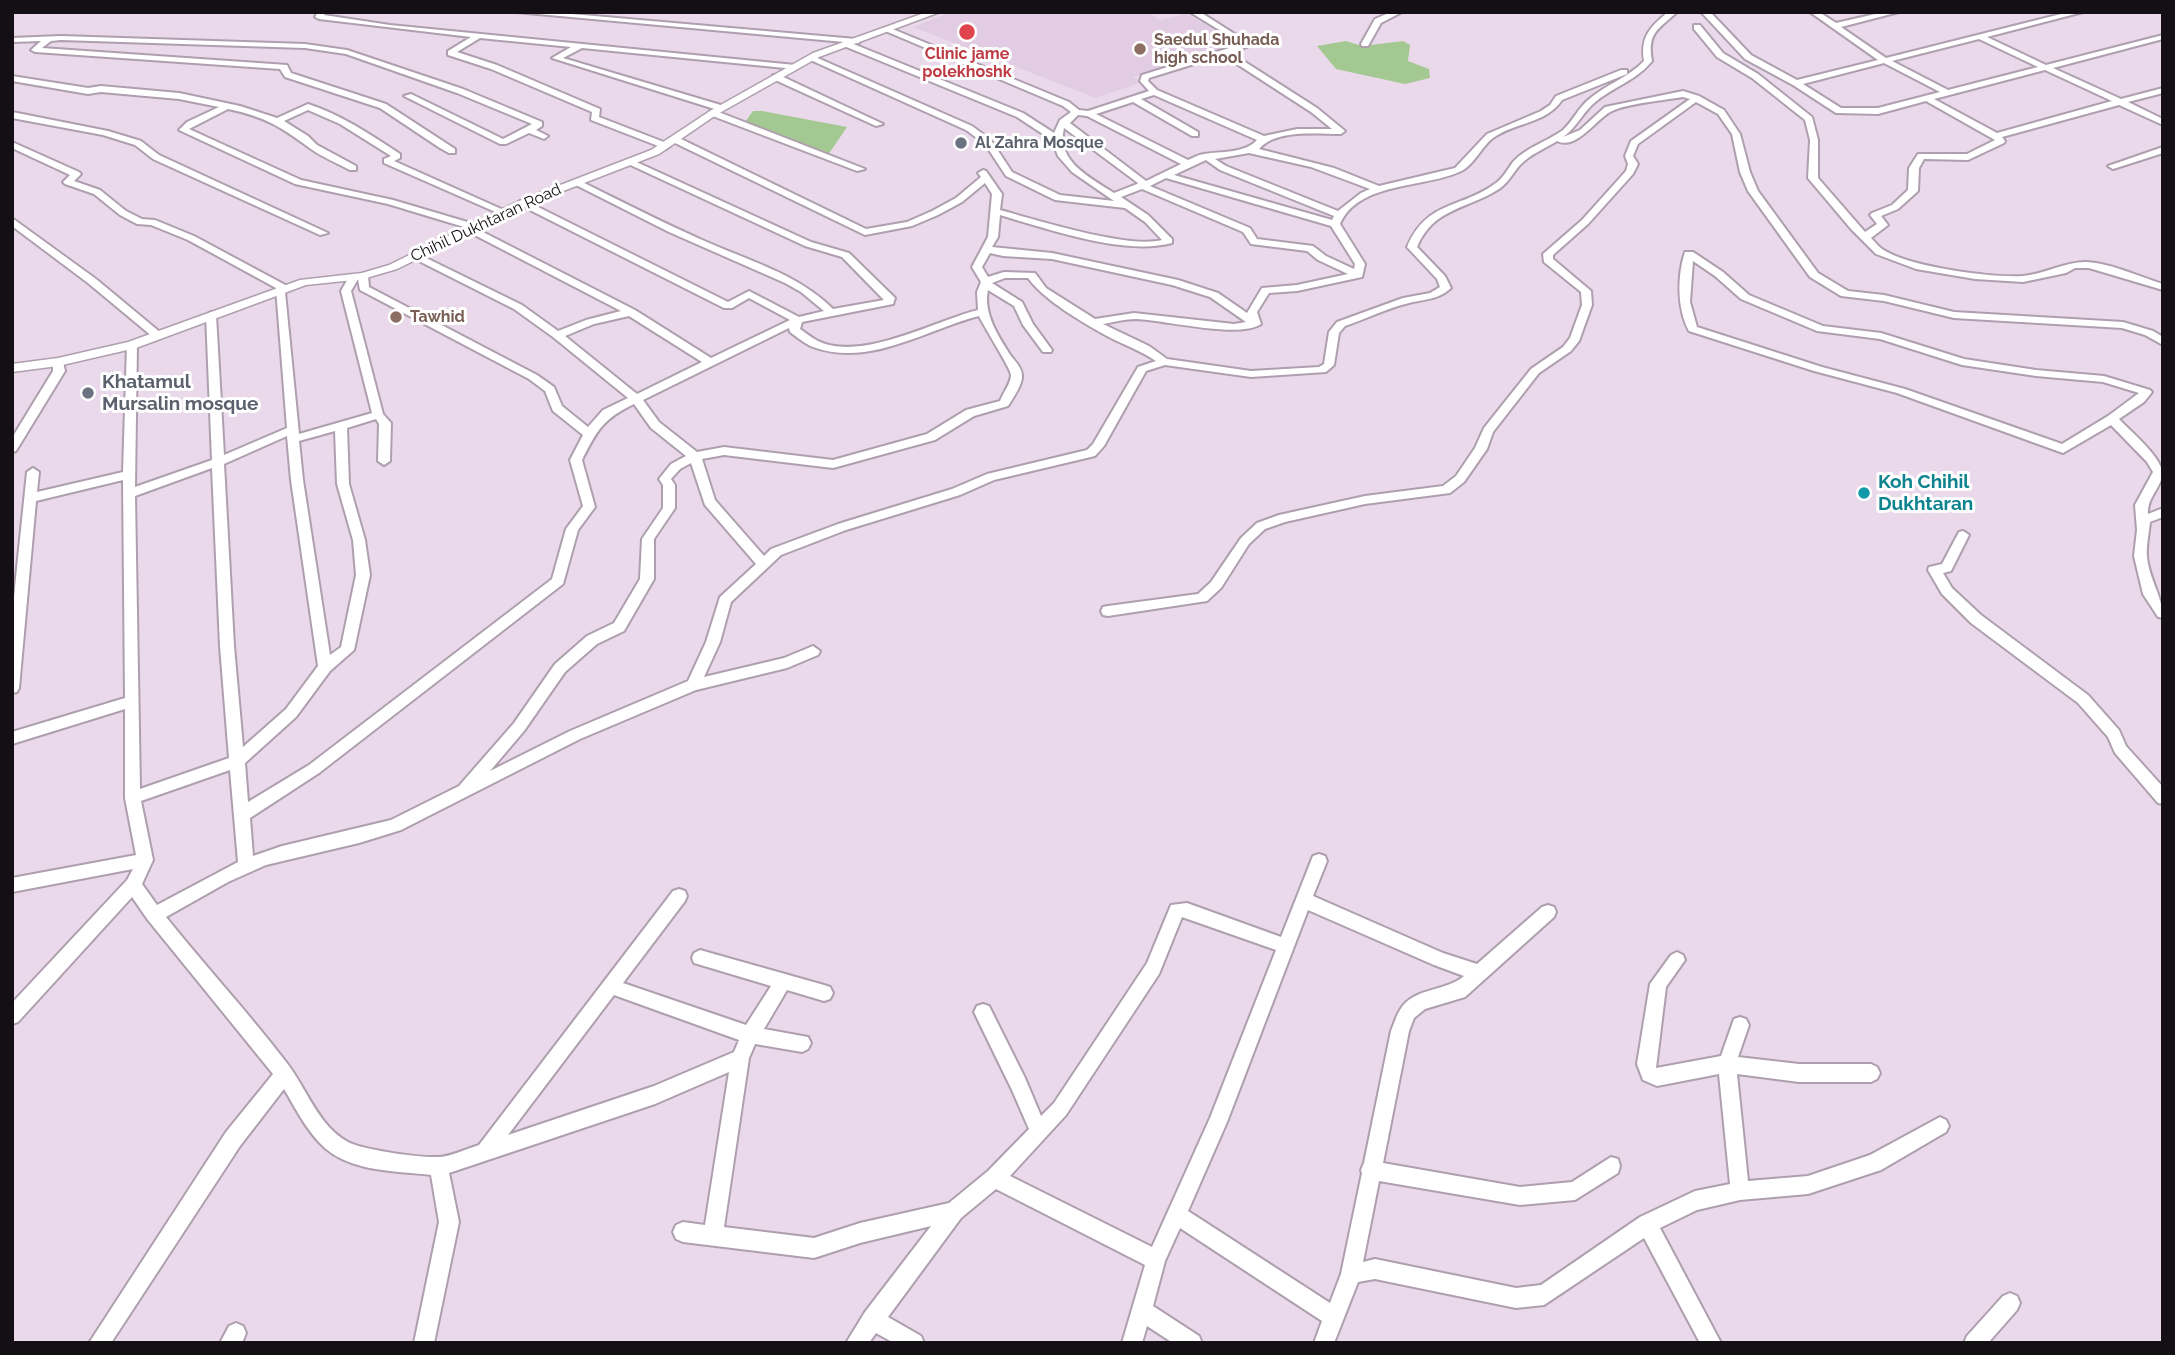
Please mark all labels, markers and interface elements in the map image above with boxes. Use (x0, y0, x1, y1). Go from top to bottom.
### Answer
marker: Clinic jame polekhoshk (957, 22, 977, 42)
place label: Saedul Shuhada high school (1154, 30, 1279, 68)
marker: Saedul Shuhada high school (1132, 41, 1148, 57)
place label: Clinic jame polekhoshk (922, 44, 1012, 82)
place label: Al Zahra Mosque (975, 133, 1104, 153)
marker: Al Zahra Mosque (953, 135, 969, 151)
street label: Chihil Dukhtaran Road (408, 180, 564, 266)
place label: Tawhid (410, 307, 465, 327)
marker: Tawhid (388, 309, 404, 325)
place label: Khatamul Mursalin mosque (102, 371, 258, 415)
marker: Khatamul Mursalin mosque (80, 385, 96, 401)
place label: Koh Chihil Dukhtaran (1878, 471, 1973, 515)
marker: Koh Chihil Dukhtaran (1856, 485, 1872, 501)

